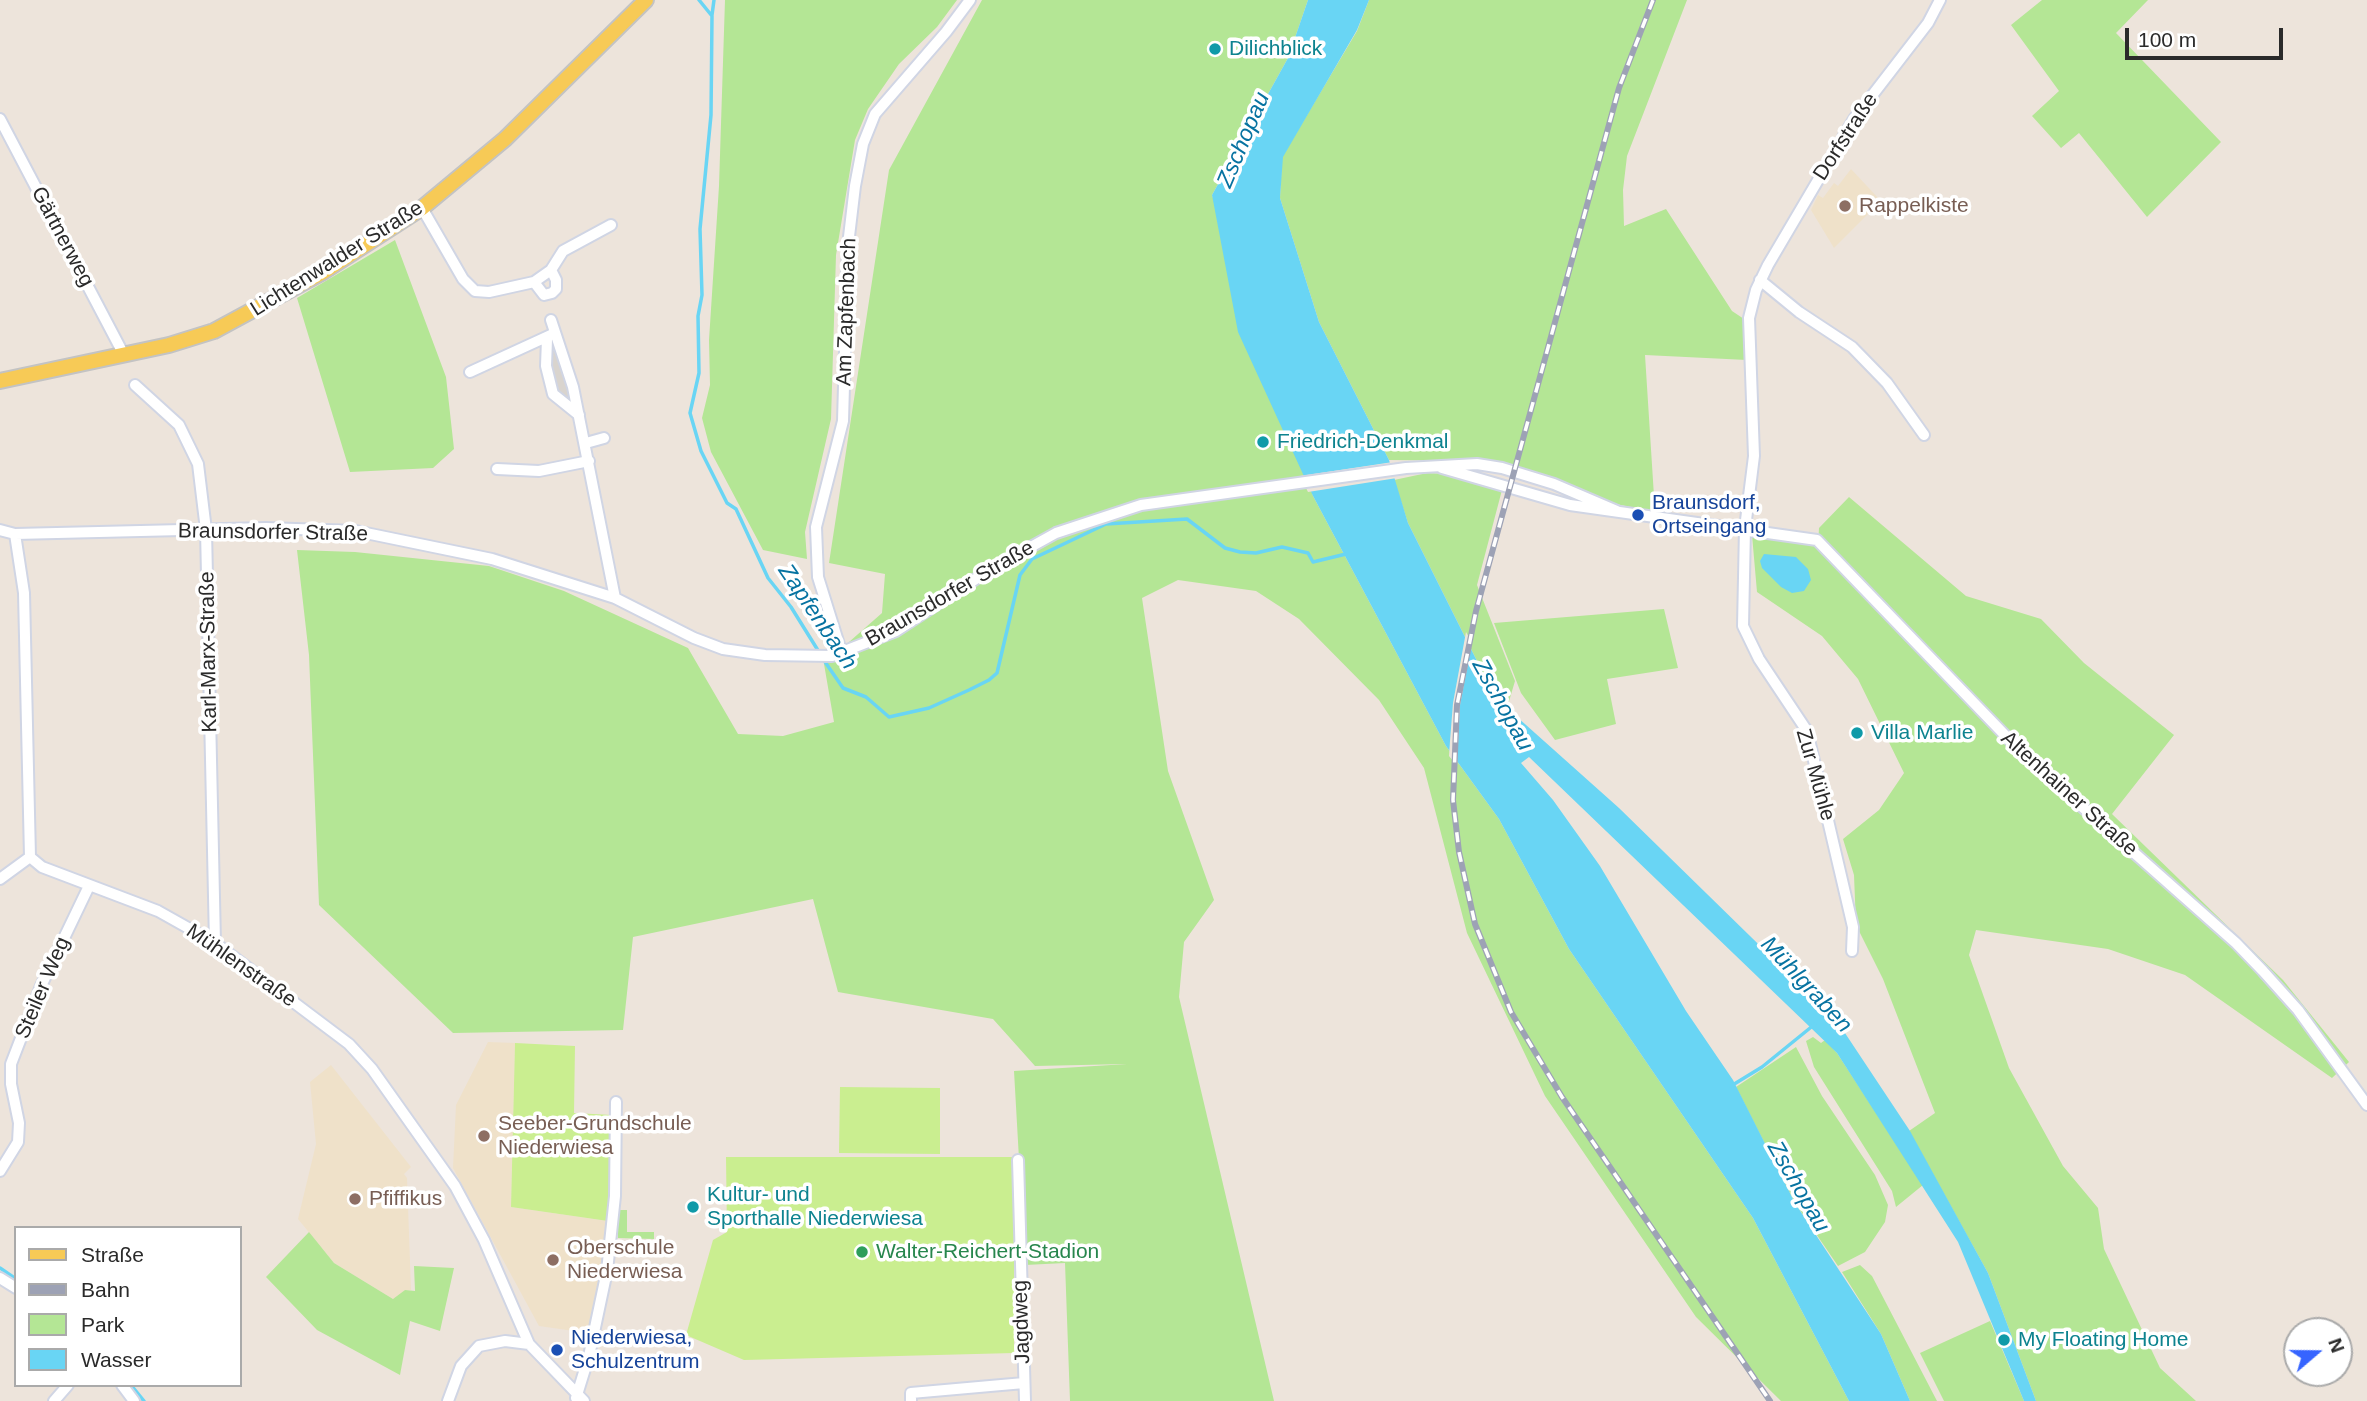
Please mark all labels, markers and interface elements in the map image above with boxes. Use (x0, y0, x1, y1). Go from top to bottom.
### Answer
scale bar (2129, 14, 2286, 58)
text: 100 m (2138, 28, 2196, 51)
place label: Dilichblick (1229, 36, 1322, 62)
marker: Dilichblick (1207, 41, 1223, 57)
water label: Zschopau (1212, 88, 1276, 192)
street label: Dorfstraße (1808, 89, 1884, 185)
street label: Gärtnerweg (25, 183, 99, 291)
place label: Rappelkiste (1859, 193, 1969, 219)
street label: Lichtenwalder Straße (246, 196, 428, 322)
marker: Rappelkiste (1837, 198, 1853, 214)
street label: Am Zapfenbach (832, 237, 862, 387)
place label: Friedrich-Denkmal (1277, 429, 1449, 455)
marker: Friedrich-Denkmal (1255, 434, 1271, 450)
place label: Braunsdorf, Ortseingang (1652, 490, 1766, 540)
marker: Braunsdorf, Ortseingang (1630, 507, 1646, 523)
street label: Braunsdorfer Straße (178, 519, 368, 547)
street label: Braunsdorfer Straße (861, 536, 1039, 652)
water label: Zapfenbach (772, 559, 862, 675)
street label: Karl-Marx-Straße (195, 571, 223, 733)
water label: Zschopau (1465, 654, 1539, 756)
place label: Villa Marlie (1871, 720, 1973, 746)
marker: Villa Marlie (1849, 725, 1865, 741)
street label: Zur Mühle (1790, 726, 1840, 824)
street label: Altenhainer Straße (1996, 726, 2142, 862)
street label: Mühlenstraße (181, 919, 301, 1013)
water label: Mühlgraben (1754, 931, 1858, 1039)
street label: Steiler Weg (10, 933, 76, 1043)
place label: Seeber-Grundschule Niederwiesa (498, 1111, 692, 1161)
marker: Seeber-Grundschule Niederwiesa (476, 1128, 492, 1144)
water label: Zschopau (1761, 1136, 1835, 1238)
place label: Kultur- und Sporthalle Niederwiesa (707, 1182, 923, 1232)
place label: Pfiffikus (369, 1186, 442, 1212)
marker: Pfiffikus (347, 1191, 363, 1207)
marker: Kultur- und Sporthalle Niederwiesa (685, 1199, 701, 1215)
legend (14, 1226, 242, 1387)
place label: Oberschule Niederwiesa (567, 1235, 683, 1285)
place label: Walter-Reichert-Stadion (876, 1239, 1099, 1265)
text: Straße (81, 1243, 144, 1266)
marker: Walter-Reichert-Stadion (854, 1244, 870, 1260)
marker: Oberschule Niederwiesa (545, 1252, 561, 1268)
text: Bahn (81, 1278, 130, 1301)
street label: Jagdweg (1008, 1280, 1036, 1364)
text: Park (81, 1313, 124, 1336)
north arrow (2283, 1317, 2353, 1387)
place label: Niederwiesa, Schulzentrum (571, 1325, 699, 1375)
place label: My Floating Home (2018, 1327, 2188, 1353)
marker: My Floating Home (1996, 1332, 2012, 1348)
text: N (2324, 1335, 2349, 1355)
marker: Niederwiesa, Schulzentrum (549, 1342, 565, 1358)
text: Wasser (81, 1348, 151, 1371)

